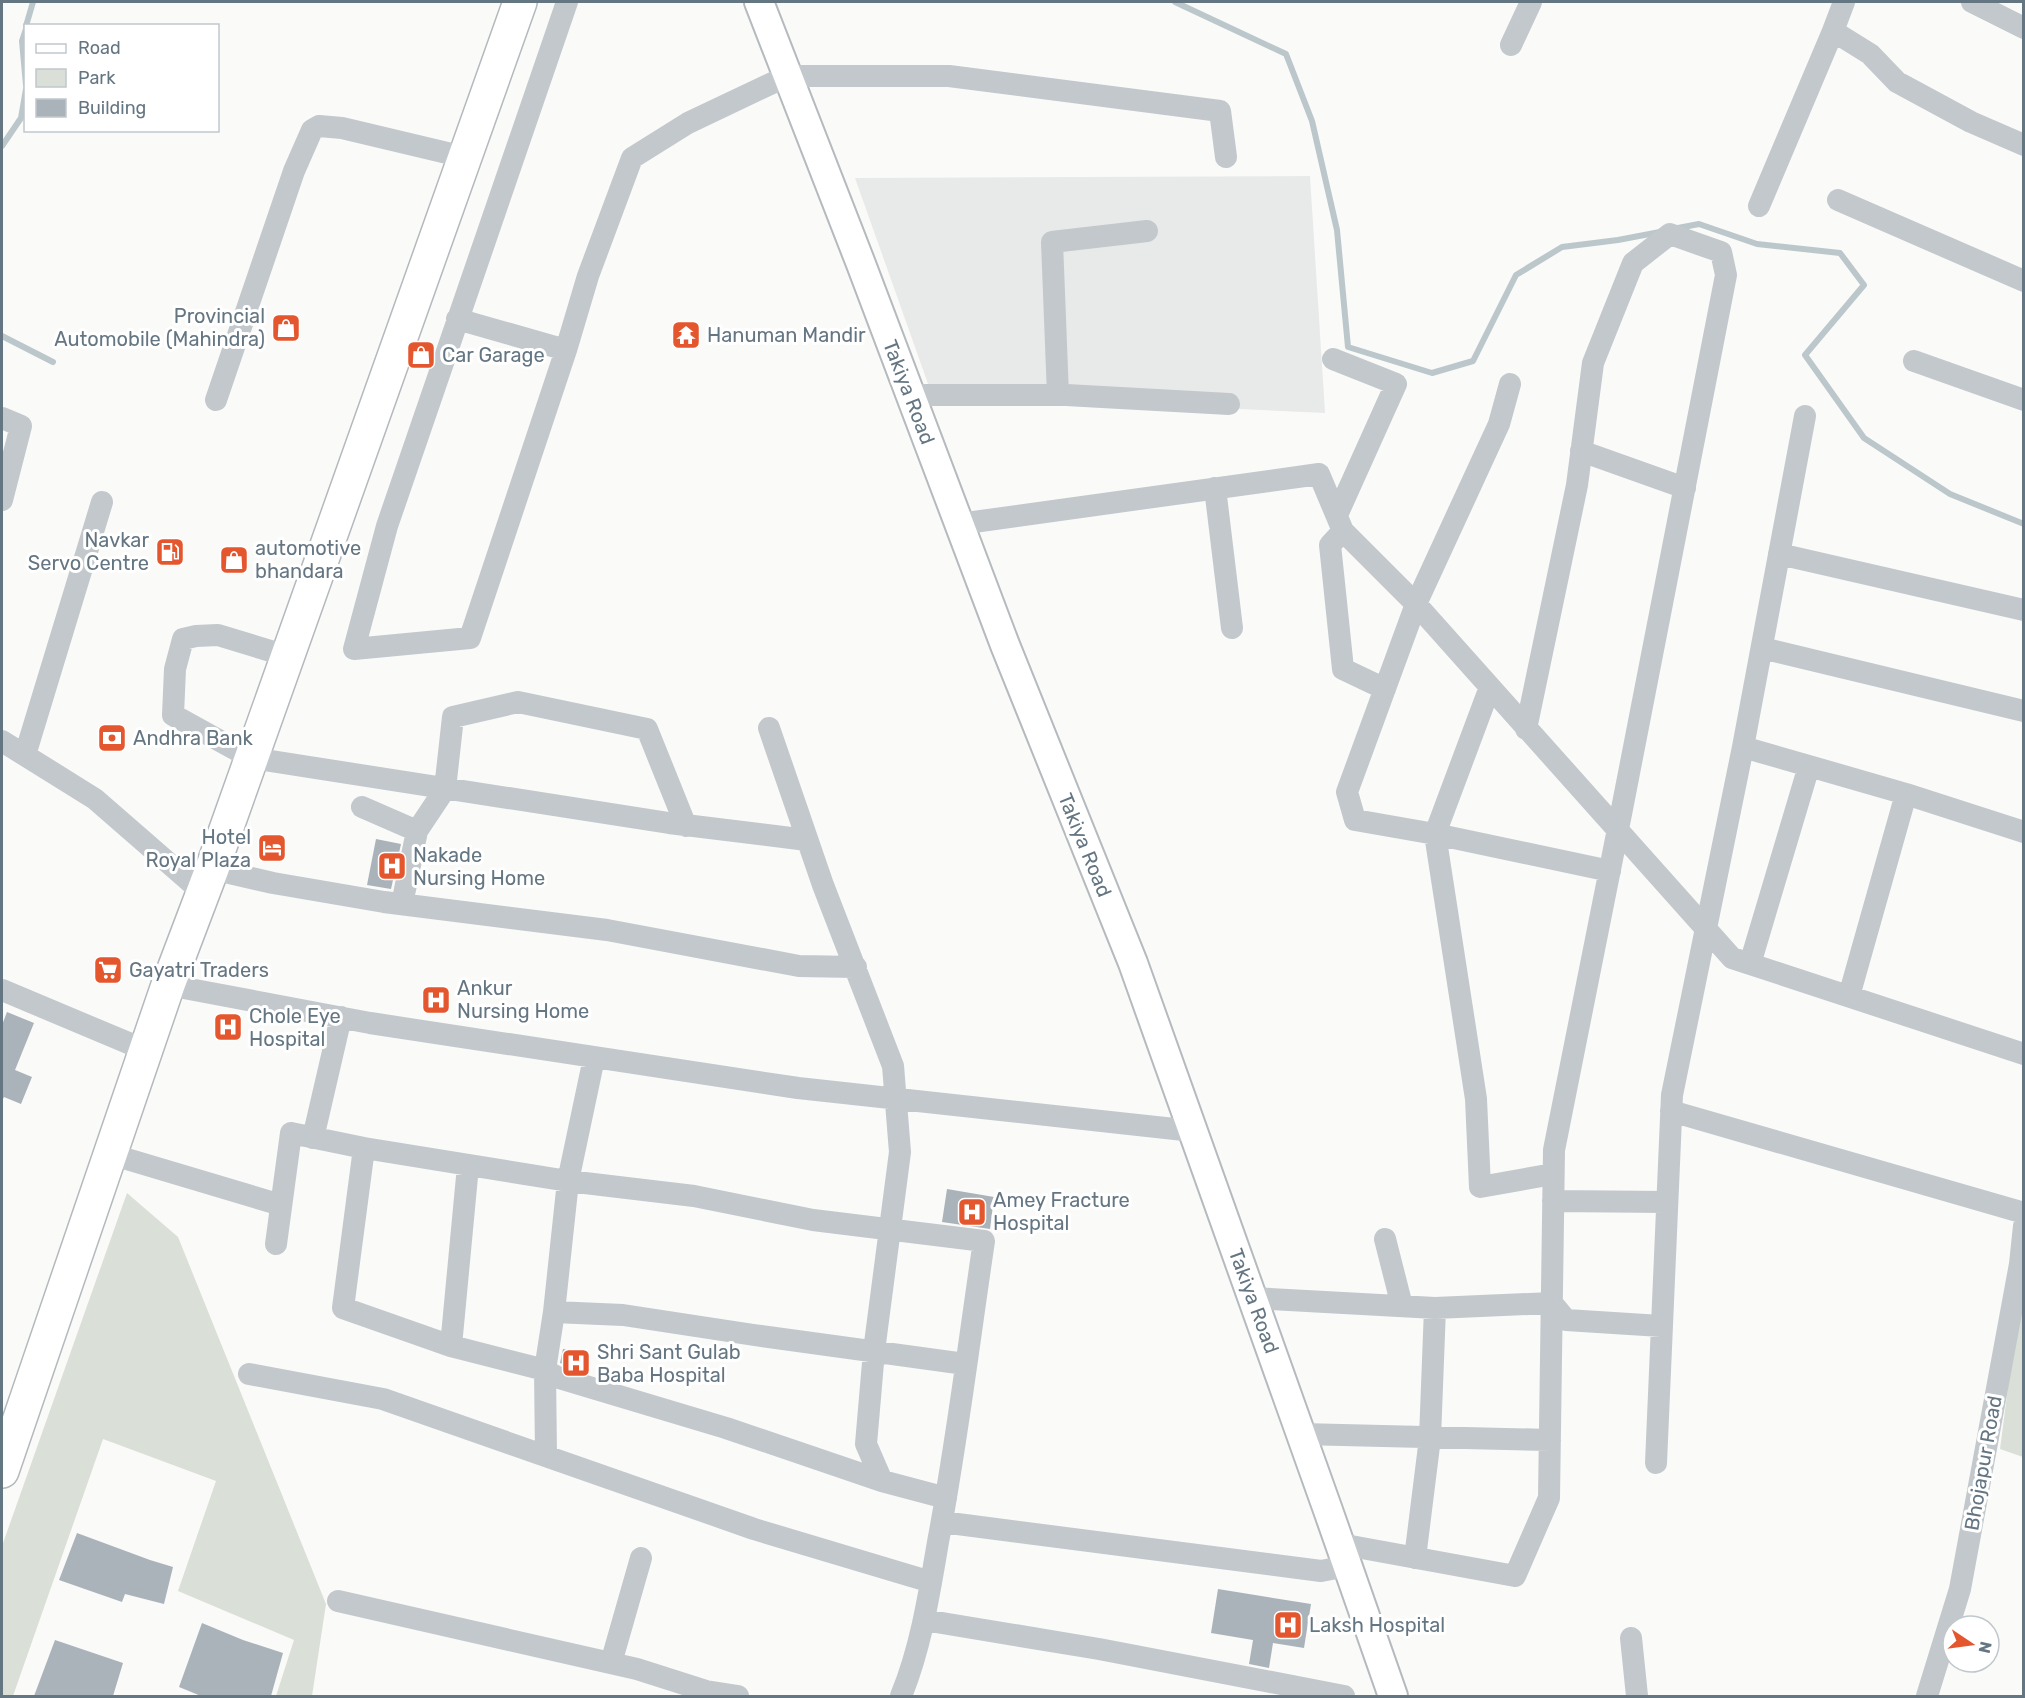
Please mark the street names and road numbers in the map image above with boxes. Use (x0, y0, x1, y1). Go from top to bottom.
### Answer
street label: Takiya Road (878, 336, 940, 448)
street label: Takiya Road (1053, 790, 1117, 900)
street label: Takiya Road (1224, 1245, 1284, 1357)
street label: Bhojapur Road (1959, 1394, 2007, 1532)

